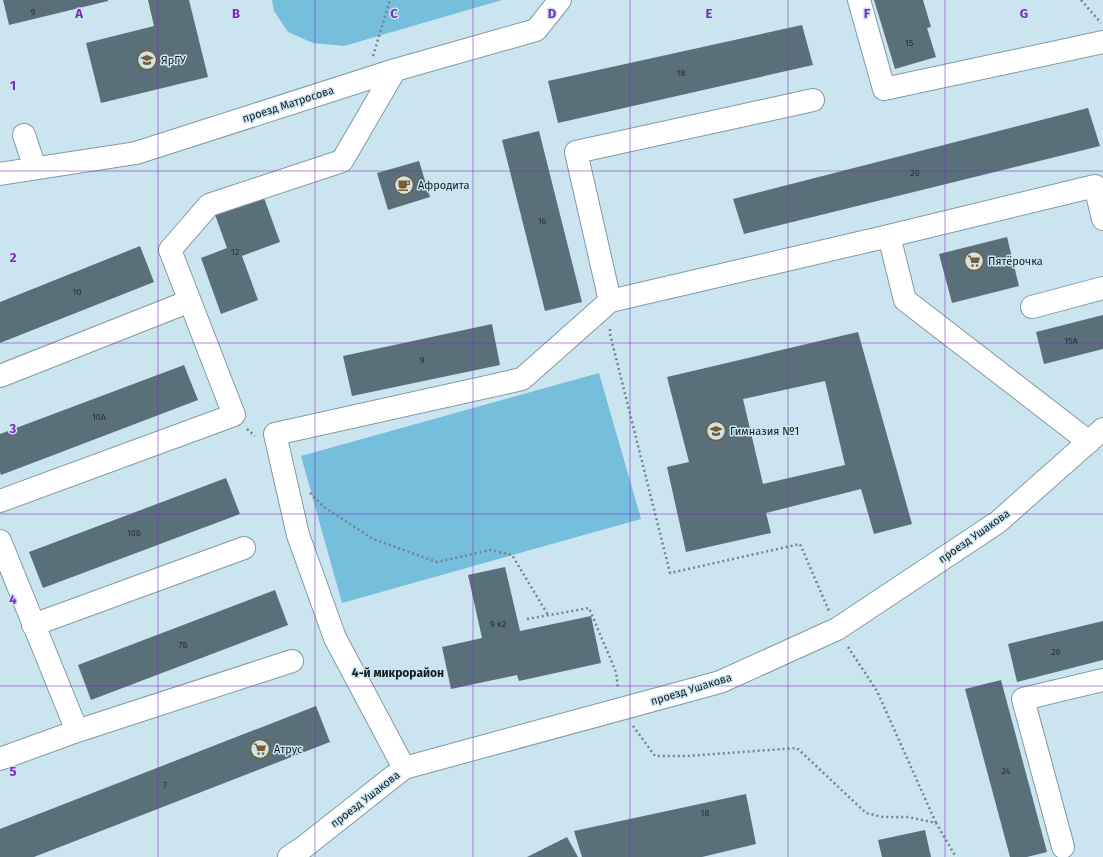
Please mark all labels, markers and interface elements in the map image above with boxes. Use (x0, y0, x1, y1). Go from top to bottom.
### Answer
text: A (74, 6, 83, 21)
text: B (232, 6, 240, 21)
text: C (390, 6, 398, 21)
text: D (548, 6, 557, 21)
text: E (706, 6, 713, 21)
text: F (864, 6, 871, 21)
text: G (1020, 6, 1028, 21)
house number: 9 (31, 7, 36, 17)
house number: 15 (905, 38, 914, 48)
school or university icon: ЯрГУ (136, 49, 158, 71)
place label: ЯрГУ (161, 54, 186, 67)
house number: 18 (677, 68, 685, 78)
text: 1 (10, 78, 16, 93)
street label: проезд Матросова (241, 84, 336, 125)
house number: 20 (910, 168, 920, 178)
cafe icon: Афродита (393, 174, 415, 196)
place label: Афродита (418, 179, 469, 192)
house number: 16 (538, 216, 547, 226)
house number: 12 (231, 247, 239, 257)
text: 2 (10, 250, 17, 265)
supermarket icon: Пятёрочка (963, 250, 985, 272)
place label: Пятёрочка (988, 255, 1043, 268)
house number: 10 (73, 287, 81, 297)
house number: 15А (1064, 336, 1079, 346)
house number: 9 (420, 355, 425, 365)
house number: 10А (92, 412, 107, 422)
school or university icon: Гимназия №1 (705, 420, 727, 442)
text: 3 (9, 421, 17, 436)
place label: Гимназия №1 (730, 425, 799, 438)
street label: проезд Ушакова (936, 507, 1012, 566)
house number: 10Б (127, 528, 141, 538)
text: 4 (9, 592, 17, 607)
house number: 9 к2 (490, 619, 506, 629)
house number: 7Б (178, 640, 188, 650)
house number: 26 (1051, 647, 1061, 657)
district label: 4-й микрорайон (352, 666, 444, 680)
street label: проезд Ушакова (649, 671, 733, 708)
supermarket icon: Атрус (249, 738, 271, 760)
place label: Атрус (274, 743, 302, 756)
text: 5 (10, 764, 17, 779)
house number: 24 (1001, 766, 1011, 776)
street label: проезд Ушакова (328, 768, 402, 830)
house number: 7 (163, 780, 167, 790)
house number: 18 (701, 808, 709, 818)

